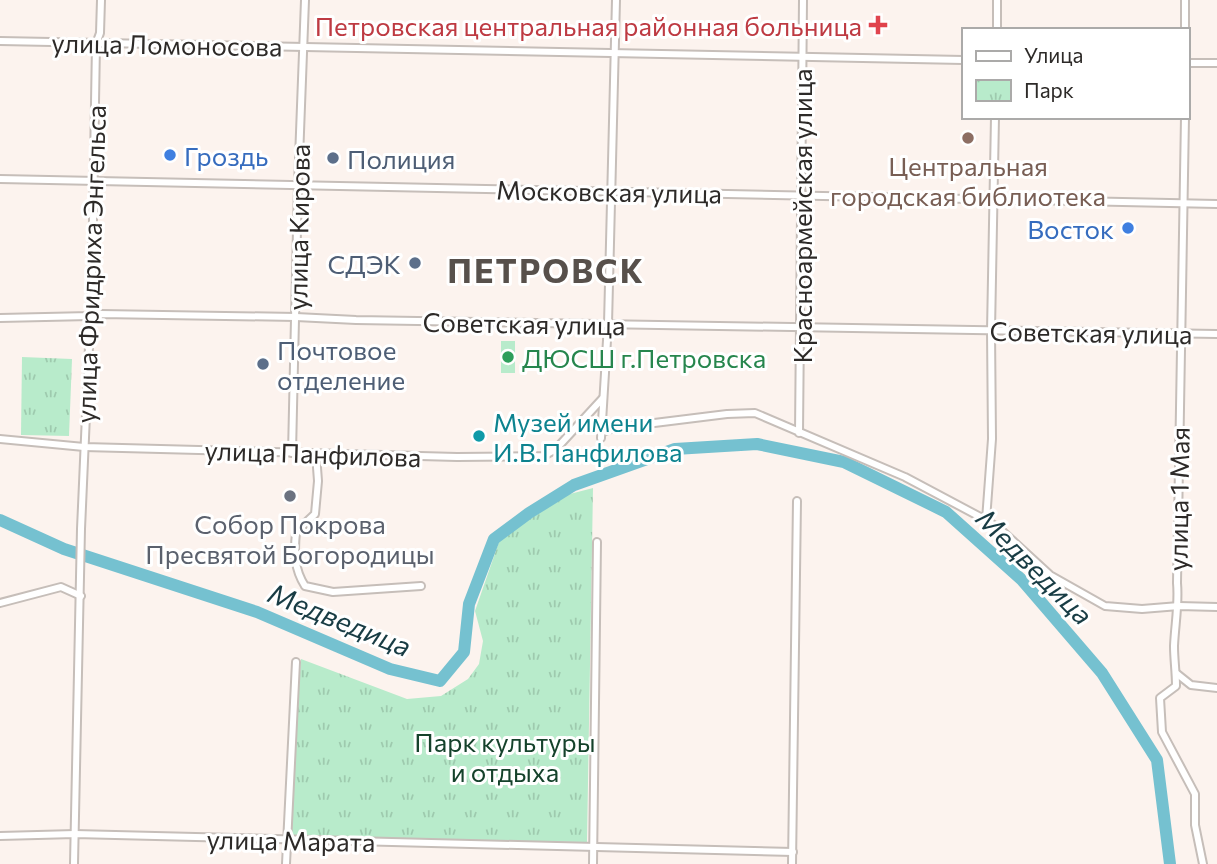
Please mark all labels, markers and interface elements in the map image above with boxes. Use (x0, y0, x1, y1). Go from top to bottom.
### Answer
place label: Петровская центральная районная больница (315, 10, 862, 41)
marker: Петровская центральная районная больница (868, 15, 888, 35)
street label: улица Ломоносова (51, 26, 283, 62)
legend (962, 28, 1189, 119)
text: Улица (1024, 42, 1083, 67)
street label: Красноармейская улица (786, 68, 817, 364)
text: Парк (1024, 77, 1074, 102)
street label: улица Фридриха Энгельса (69, 104, 111, 424)
marker: Центральная городская библиотека (960, 130, 976, 146)
place label: Гроздь (184, 140, 268, 171)
place label: Полиция (347, 143, 455, 174)
street label: улица Кирова (281, 144, 315, 310)
marker: Гроздь (162, 147, 178, 163)
marker: Полиция (325, 150, 341, 166)
place label: Центральная городская библиотека (830, 150, 1106, 211)
street label: Московская улица (496, 174, 722, 208)
place label: Восток (1027, 213, 1114, 244)
marker: Восток (1120, 220, 1136, 236)
place label: СДЭК (328, 248, 401, 279)
district label: ПЕТРОВСК (447, 249, 645, 290)
marker: СДЭК (407, 255, 423, 271)
street label: Советская улица (422, 306, 626, 340)
street label: Советская улица (989, 315, 1193, 349)
place label: Почтовое отделение (277, 334, 405, 395)
place label: ДЮСШ г.Петровска (522, 342, 766, 373)
marker: ДЮСШ г.Петровска (500, 349, 516, 365)
marker: Почтовое отделение (255, 356, 271, 372)
place label: Музей имени И.В.Панфилова (493, 406, 683, 467)
street label: улица 1 Мая (1161, 427, 1195, 571)
marker: Музей имени И.В.Панфилова (471, 428, 487, 444)
street label: улица Панфилова (204, 434, 422, 472)
marker: Собор Покрова Пресвятой Богородицы (282, 488, 298, 504)
water label: Медведица (970, 501, 1100, 631)
place label: Собор Покрова Пресвятой Богородицы (145, 508, 435, 569)
water label: Медведица (264, 575, 416, 663)
park label: Парк культуры и отдыха (414, 726, 596, 787)
street label: улица Марата (206, 823, 376, 857)

